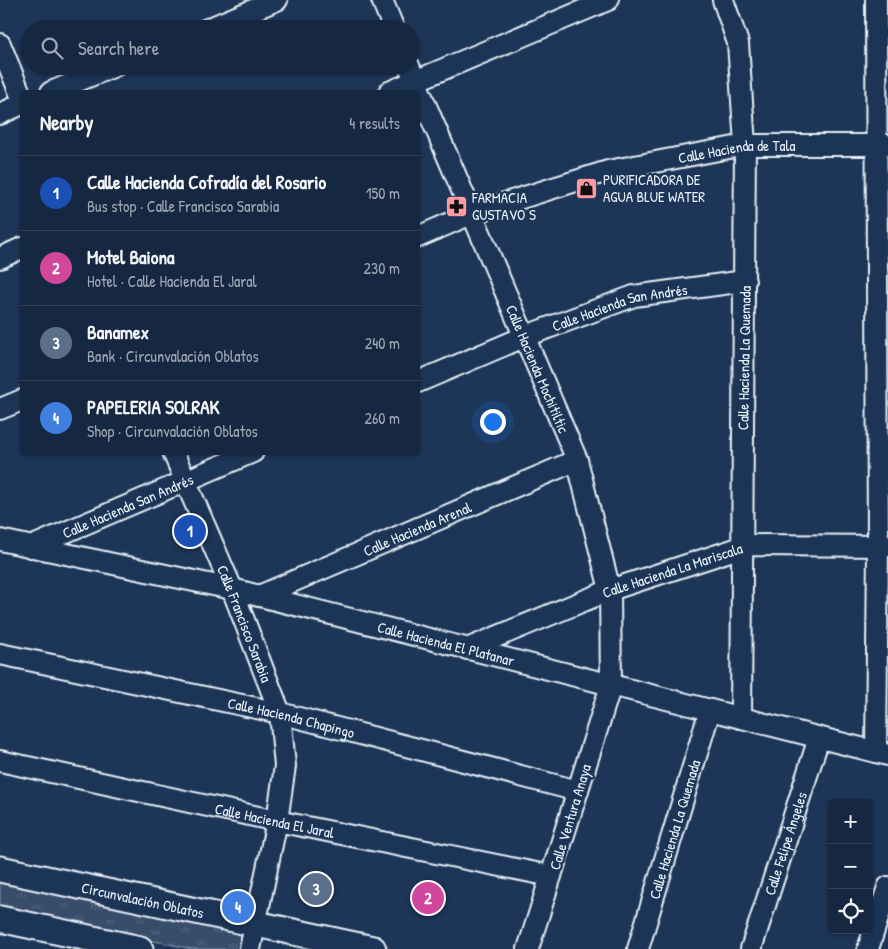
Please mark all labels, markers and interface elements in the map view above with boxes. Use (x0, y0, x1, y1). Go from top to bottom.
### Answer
search box (20, 20, 420, 75)
icon: search (38, 34, 66, 62)
text: Search here (78, 35, 159, 61)
text: Nearby (40, 108, 93, 137)
text: 4 results (349, 112, 400, 134)
street label: Calle Hacienda de Tala (676, 134, 795, 168)
text: Calle Hacienda Cofradía del Rosario (87, 169, 326, 195)
place label: PURIFICADORA DE AGUA BLUE WATER (603, 169, 705, 207)
shop icon: PURIFICADORA DE AGUA BLUE WATER (575, 176, 599, 200)
text: 1 (53, 182, 59, 204)
text: 150 m (366, 182, 400, 204)
place label: FARMACIA GUSTAVO S (471, 187, 536, 225)
pharmacy icon: FARMACIA GUSTAVO S (444, 194, 468, 218)
text: Bus stop · Calle Francisco Sarabia (87, 195, 279, 217)
text: Motel Baiona (87, 244, 175, 270)
text: 2 (52, 257, 60, 279)
text: 230 m (364, 257, 400, 279)
text: Hotel · Calle Hacienda El Jaral (87, 270, 257, 292)
street label: Calle Hacienda San Andrés (549, 278, 689, 336)
street label: Calle Hacienda La Quemada (732, 285, 756, 430)
street label: Calle Hacienda Mochitiltic (501, 301, 575, 436)
text: Banamex (87, 319, 149, 345)
text: 3 (52, 332, 60, 354)
text: 240 m (365, 332, 400, 354)
text: Bank · Circunvalación Oblatos (87, 345, 259, 367)
text: PAPELERIA SOLRAK (87, 394, 219, 420)
text: 4 (53, 407, 59, 429)
text: 260 m (364, 407, 400, 429)
your location (480, 409, 506, 435)
text: Shop · Circunvalación Oblatos (87, 420, 258, 442)
street label: Calle Hacienda San Andrés (59, 468, 197, 543)
street label: Calle Hacienda Arenal (360, 496, 475, 561)
pin: 1 (174, 512, 206, 550)
street label: Calle Hacienda La Mariscala (599, 537, 745, 603)
street label: Calle Francisco Sarabia (212, 562, 278, 685)
street label: Calle Hacienda El Platanar (375, 616, 517, 671)
street label: Calle Hacienda Chapingo (226, 692, 357, 743)
street label: Calle Hacienda La Quemada (643, 757, 705, 902)
street label: Calle Ventura Anaya (544, 761, 596, 872)
street label: Calle Felipe Ángeles (759, 789, 812, 898)
street label: Calle Hacienda El Jaral (213, 797, 336, 843)
map controls (828, 799, 873, 934)
button: + (828, 799, 873, 844)
button: − (828, 844, 873, 889)
pin: 3 (300, 870, 332, 908)
street label: Circunvalación Oblatos (80, 876, 206, 923)
pin: 2 (412, 879, 444, 917)
pin: 4 (222, 888, 254, 926)
button: locate (828, 889, 873, 934)

